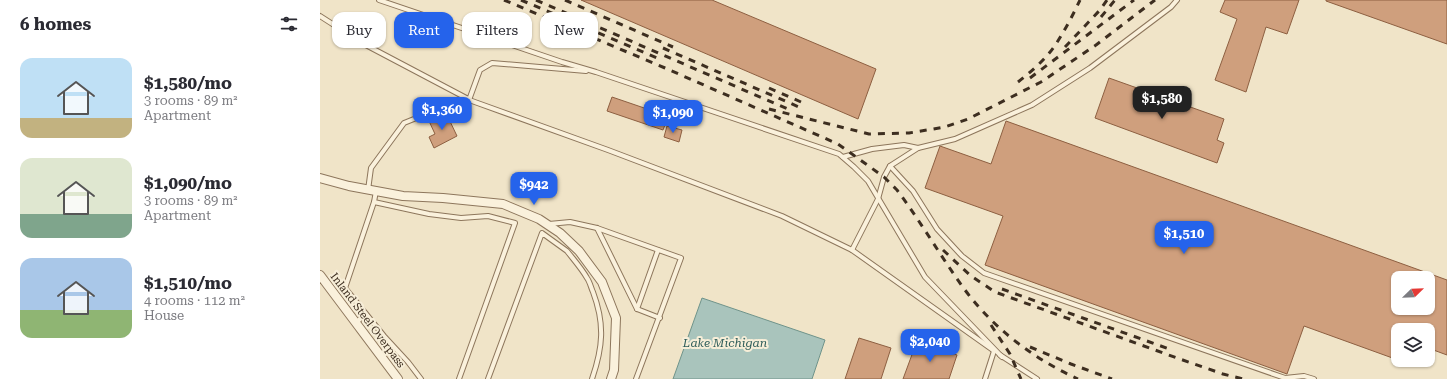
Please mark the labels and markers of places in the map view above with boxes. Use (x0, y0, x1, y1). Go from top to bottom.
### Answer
pin: $1,580 (1129, 86, 1195, 120)
pin: $1,360 (409, 97, 475, 131)
pin: $1,090 (640, 100, 706, 134)
pin: $942 (510, 172, 558, 206)
pin: $1,510 (1151, 221, 1217, 255)
pin: $2,040 (897, 329, 963, 363)

